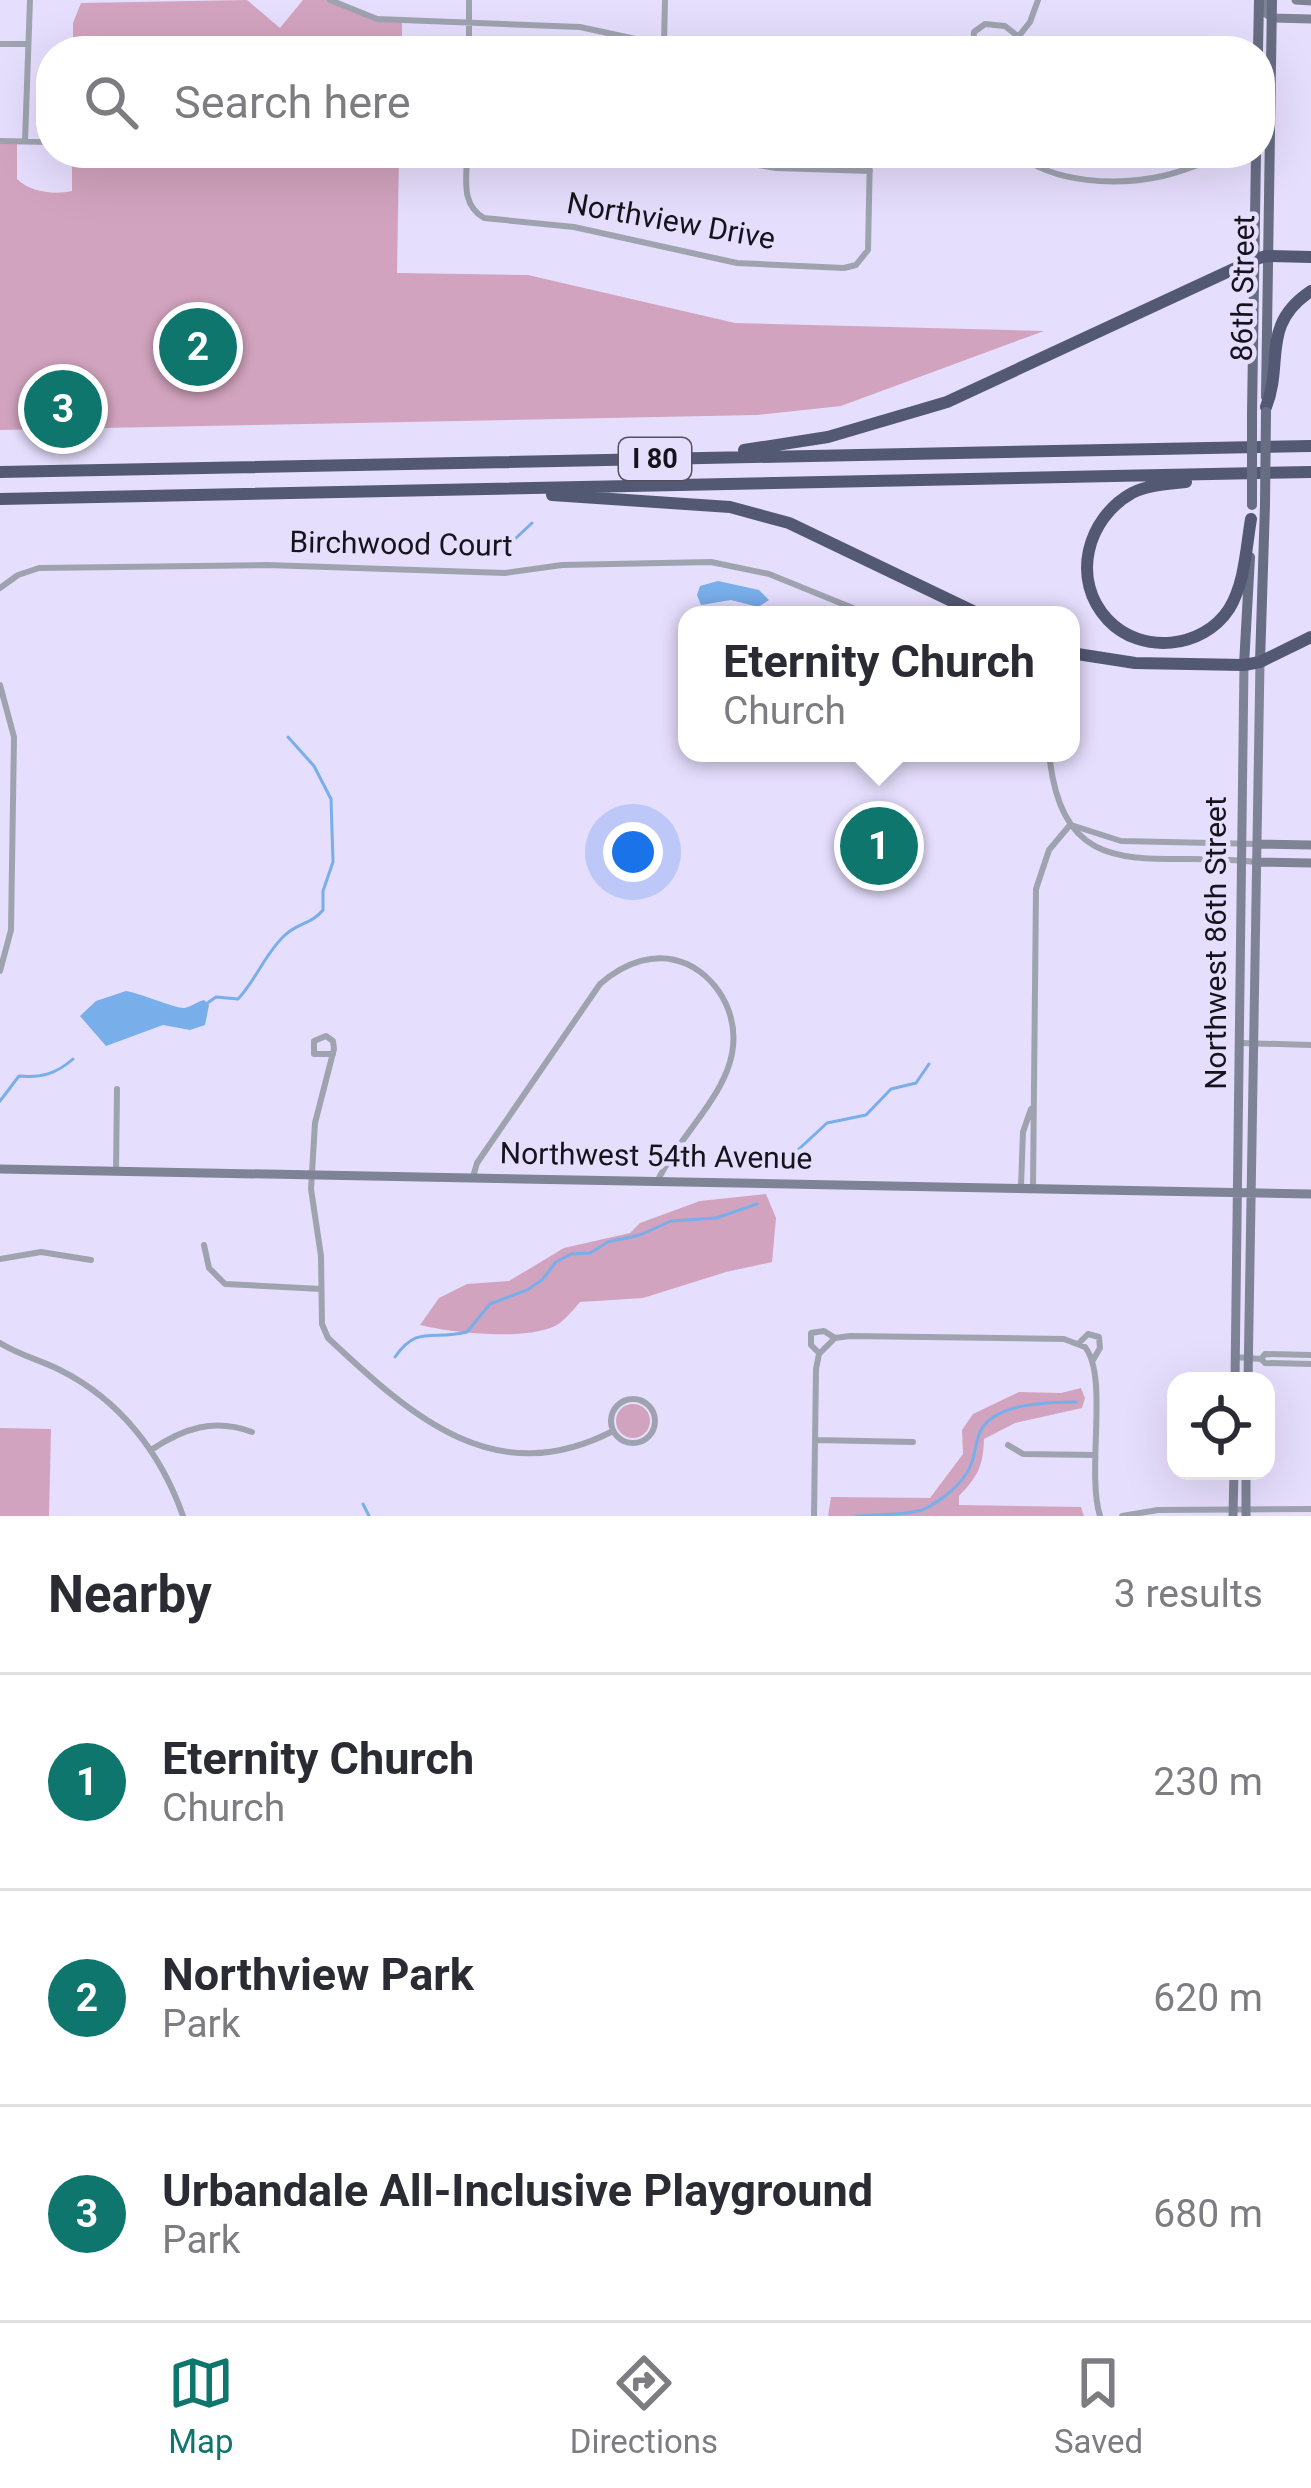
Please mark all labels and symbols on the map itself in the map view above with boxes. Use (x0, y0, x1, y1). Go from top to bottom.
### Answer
street label: Northview Drive (564, 185, 778, 256)
street label: 86th Street (1224, 214, 1261, 362)
pin: 2 (159, 302, 237, 392)
pin: 3 (24, 364, 102, 454)
road number: I 80 (619, 438, 691, 480)
street label: Birchwood Court (289, 524, 513, 563)
street label: Northwest 86th Street (1198, 796, 1233, 1090)
pin: 1 (840, 801, 918, 891)
your location (603, 822, 663, 882)
street label: Northwest 54th Avenue (499, 1135, 813, 1176)

